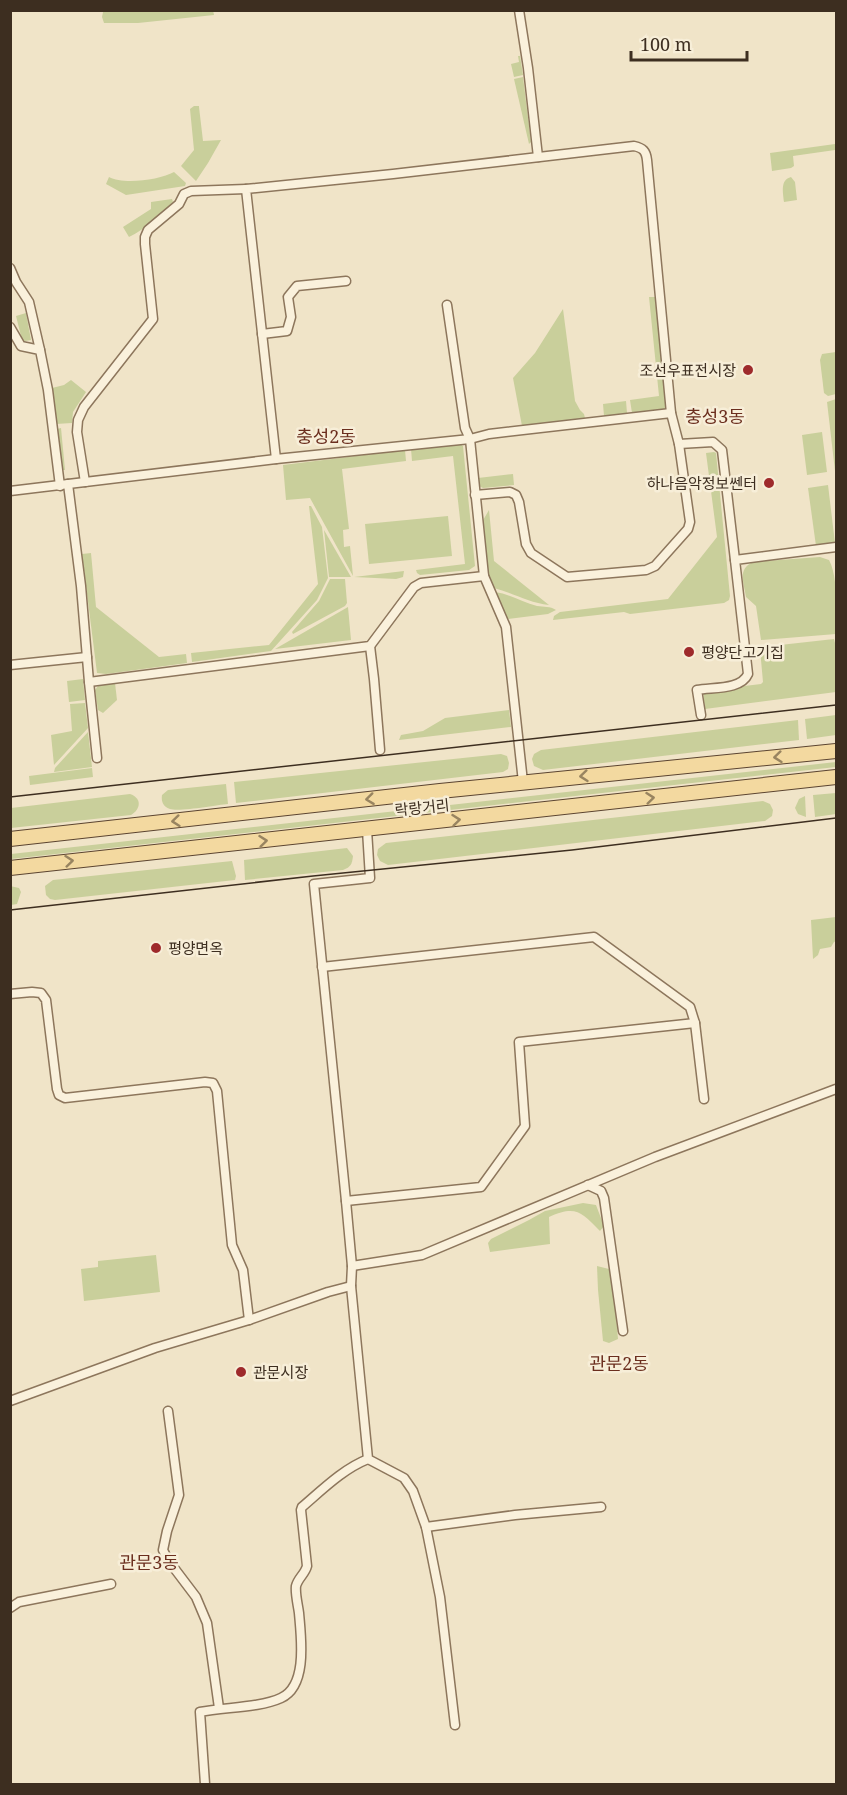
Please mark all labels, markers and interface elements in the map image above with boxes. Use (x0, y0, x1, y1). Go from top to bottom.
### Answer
scale bar (631, 24, 746, 62)
text: 100 m (640, 32, 692, 56)
place label: 조선우표전시장 (639, 360, 736, 380)
marker: 조선우표전시장 (741, 363, 755, 377)
district label: 충성3동 (685, 404, 745, 428)
district label: 충성2동 (296, 424, 356, 448)
place label: 하나음악정보쎈터 (647, 473, 757, 493)
marker: 하나음악정보쎈터 (762, 476, 776, 490)
place label: 평양단고기집 (701, 642, 784, 662)
marker: 평양단고기집 (682, 645, 696, 659)
one-way arrow (774, 750, 783, 763)
one-way arrow (580, 769, 589, 782)
one-way arrow (365, 792, 374, 805)
one-way arrow (646, 792, 655, 804)
street label: 락랑거리 (394, 794, 450, 820)
one-way arrow (452, 814, 461, 826)
one-way arrow (171, 815, 180, 827)
one-way arrow (258, 835, 267, 848)
one-way arrow (64, 855, 73, 868)
place label: 평양면옥 (168, 938, 223, 958)
marker: 평양면옥 (149, 941, 163, 955)
district label: 관문2동 (589, 1351, 649, 1375)
place label: 관문시장 (253, 1362, 308, 1382)
marker: 관문시장 (234, 1365, 248, 1379)
district label: 관문3동 (119, 1550, 179, 1574)

